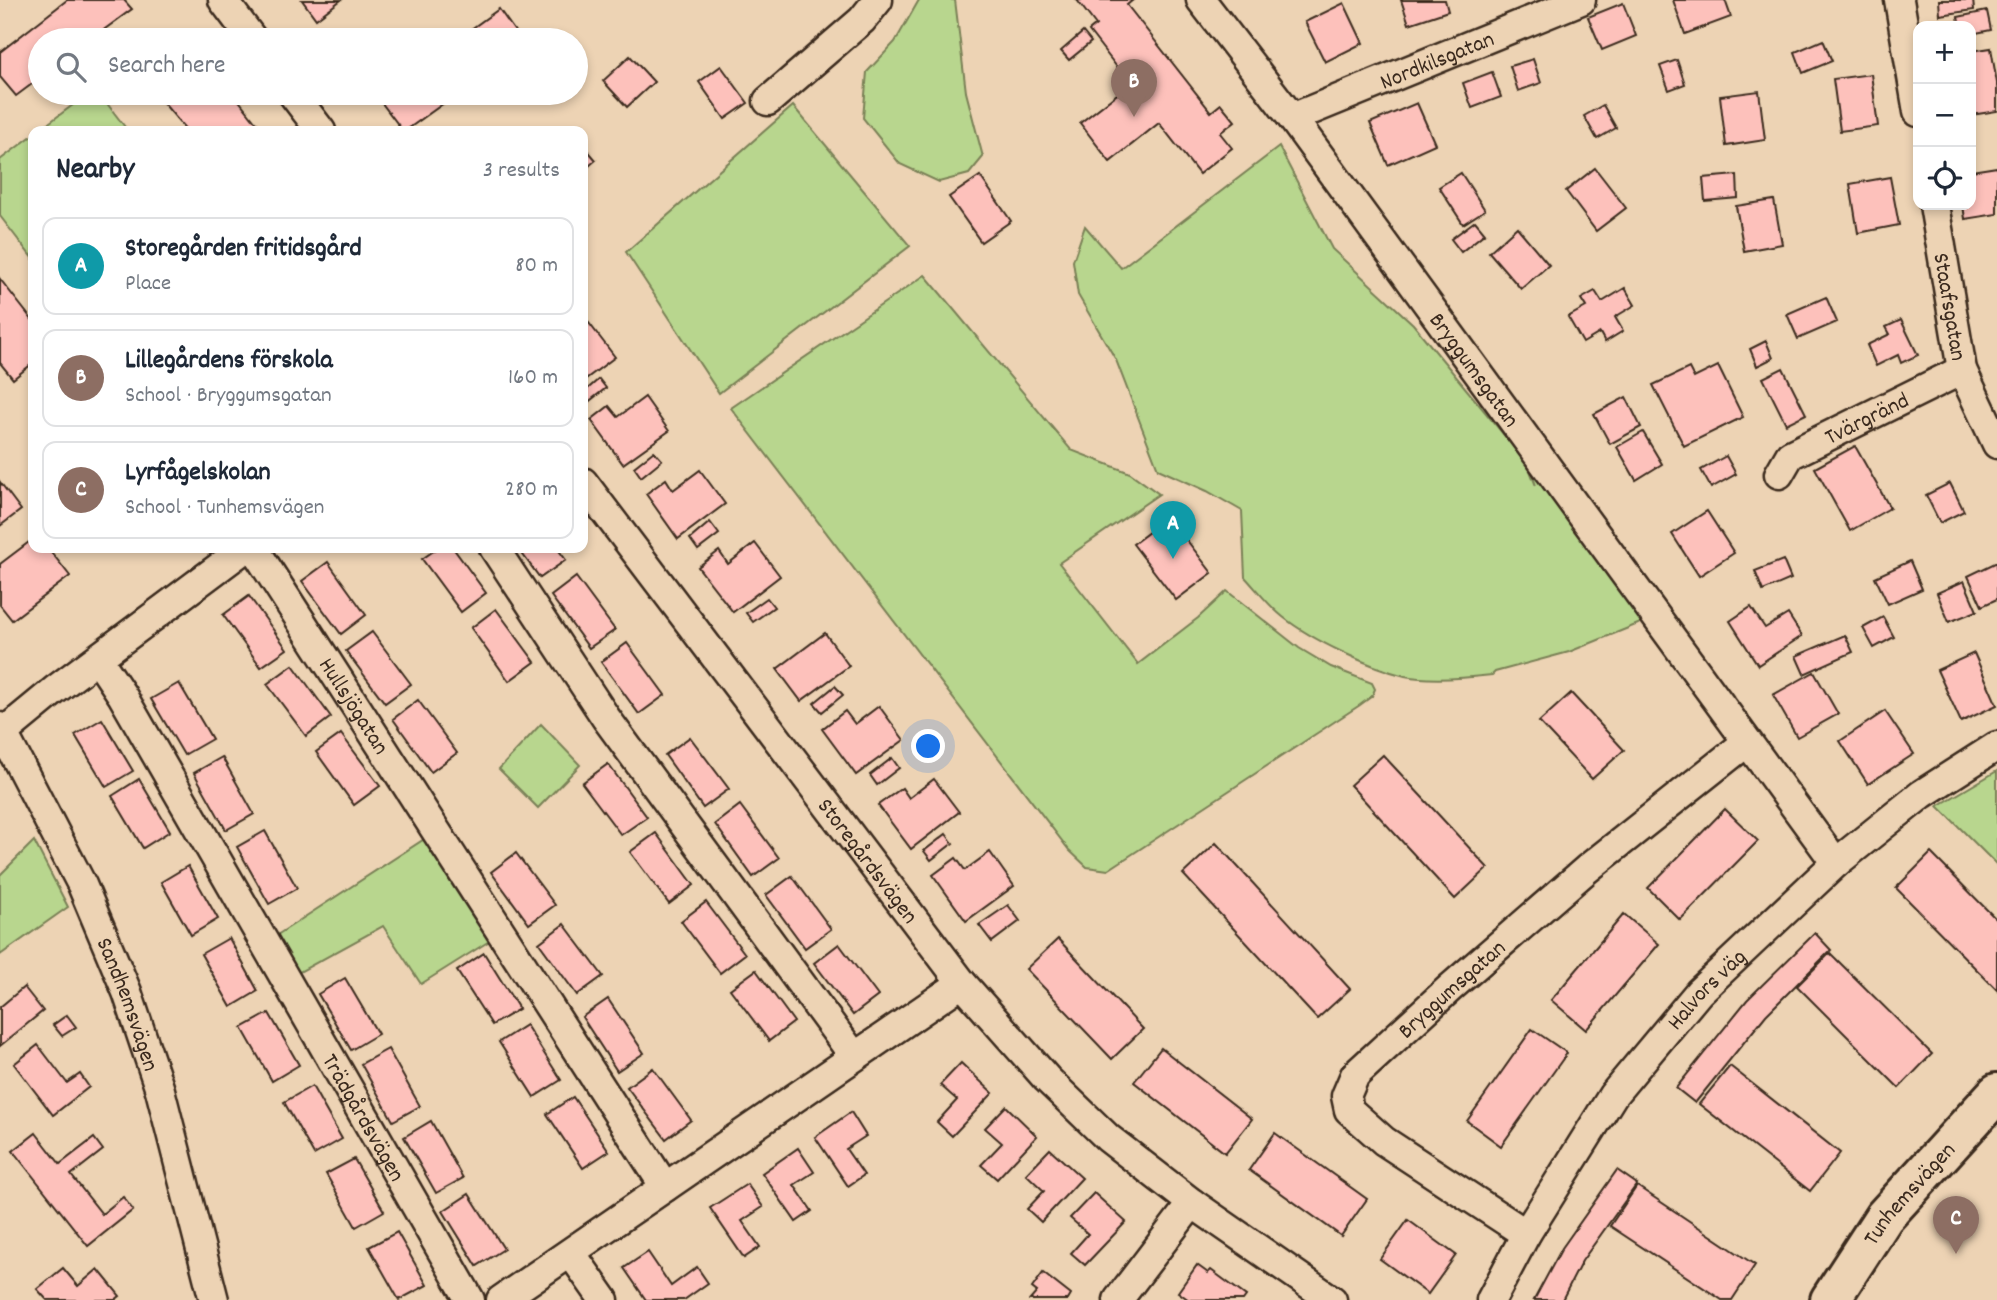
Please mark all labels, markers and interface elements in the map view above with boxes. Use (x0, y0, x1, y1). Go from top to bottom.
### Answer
map controls (1913, 21, 1976, 210)
button: + (1913, 21, 1976, 84)
street label: Nordkilsgatan (1376, 24, 1500, 100)
search box (28, 28, 588, 105)
icon: search (52, 48, 90, 86)
text: Search here (108, 48, 226, 85)
pin: B (1111, 59, 1157, 117)
button: − (1913, 84, 1976, 147)
button: locate (1913, 147, 1976, 210)
text: Nearby (56, 150, 134, 193)
text: 3 results (483, 155, 560, 188)
text: Storegården fritidsgård (125, 231, 362, 268)
text: A (75, 250, 87, 283)
text: 80 m (515, 250, 558, 283)
street label: Staafsgatan (1922, 251, 1973, 364)
text: Place (125, 268, 171, 301)
street label: Bryggumsgatan (1419, 307, 1526, 436)
text: Lillegårdens förskola (125, 343, 333, 380)
text: B (76, 362, 86, 395)
text: 160 m (508, 362, 558, 395)
text: School · Bryggumsgatan (125, 380, 332, 413)
street label: Tvärgränd (1820, 386, 1916, 455)
text: Lyrfågelskolan (125, 455, 271, 492)
text: C (75, 474, 87, 507)
text: 280 m (505, 474, 558, 507)
text: School · Tunhemsvägen (125, 492, 324, 525)
pin: A (1150, 501, 1196, 559)
street label: Hullsjögatan (309, 652, 396, 762)
your location (911, 729, 945, 763)
street label: Storegårdsvägen (808, 792, 925, 932)
street label: Sandhemsvägen (86, 933, 166, 1076)
street label: Bryggumsgatan (1392, 934, 1515, 1048)
street label: Halvors väg (1661, 942, 1755, 1039)
street label: Trädgårdsvägen (312, 1049, 411, 1189)
street label: Tunhemsvägen (1857, 1136, 1965, 1253)
pin: C (1933, 1196, 1979, 1254)

